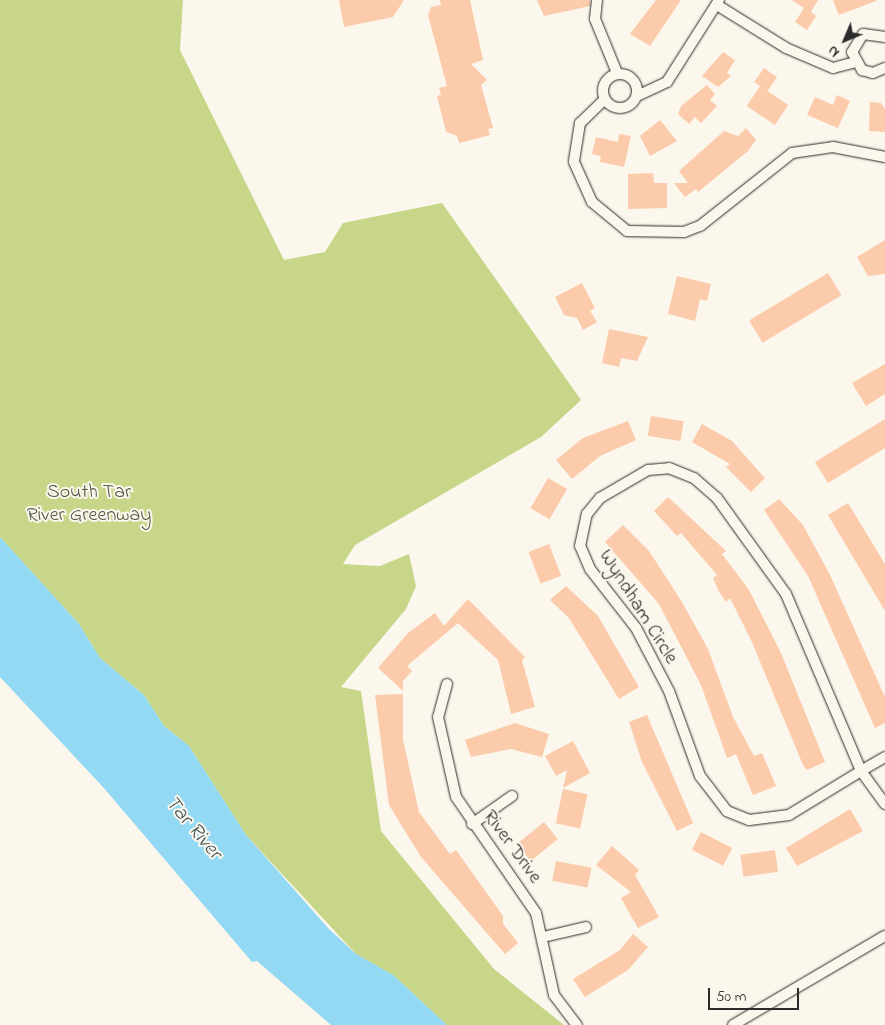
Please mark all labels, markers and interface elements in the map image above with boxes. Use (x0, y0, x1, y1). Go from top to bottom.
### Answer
north arrow (820, 15, 870, 65)
text: N (823, 40, 845, 62)
park label: South Tar River Greenway (27, 481, 151, 528)
street label: Wyndham Circle (593, 545, 683, 669)
water label: Tar River (159, 791, 227, 865)
street label: River Drive (477, 806, 547, 888)
scale bar (710, 978, 801, 1010)
text: 50 m (716, 986, 746, 1008)

